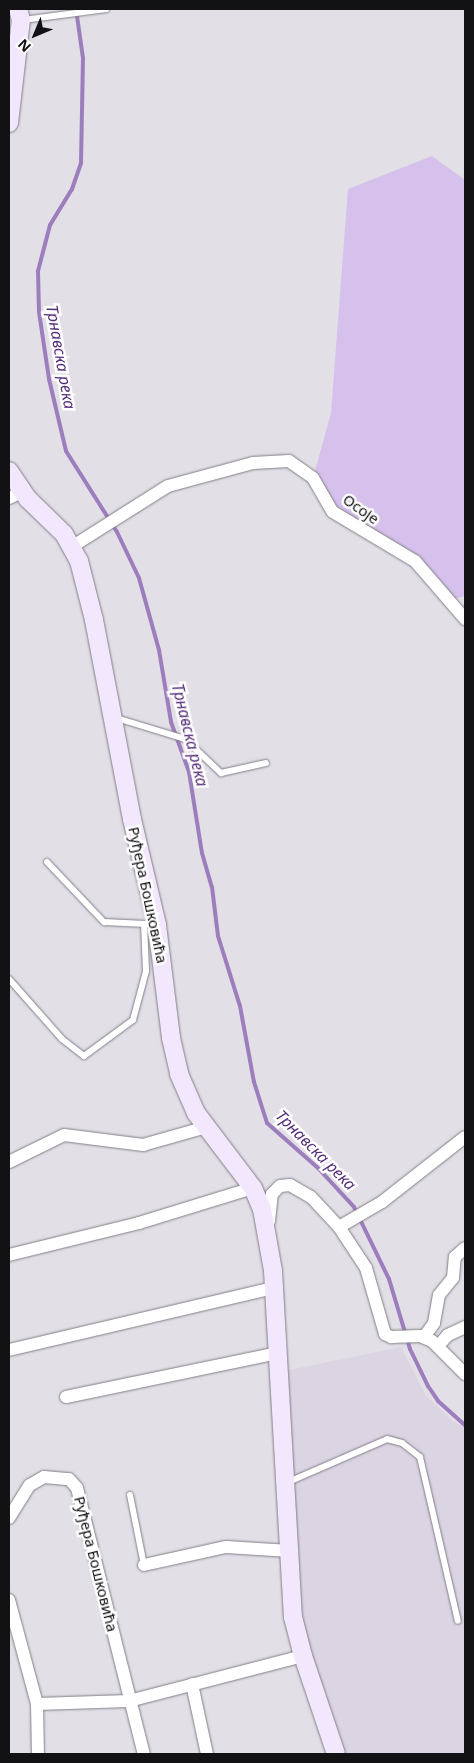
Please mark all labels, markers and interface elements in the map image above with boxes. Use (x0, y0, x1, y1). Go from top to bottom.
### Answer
north arrow (10, 10, 60, 60)
text: N (13, 35, 35, 57)
water label: Трнавска река (42, 303, 80, 411)
street label: Осоје (340, 490, 382, 528)
water label: Трнавска река (168, 681, 212, 789)
street label: Руђера Бошковића (125, 825, 171, 965)
water label: Трнавска река (272, 1106, 360, 1194)
street label: Руђера Бошковића (70, 1494, 122, 1634)

